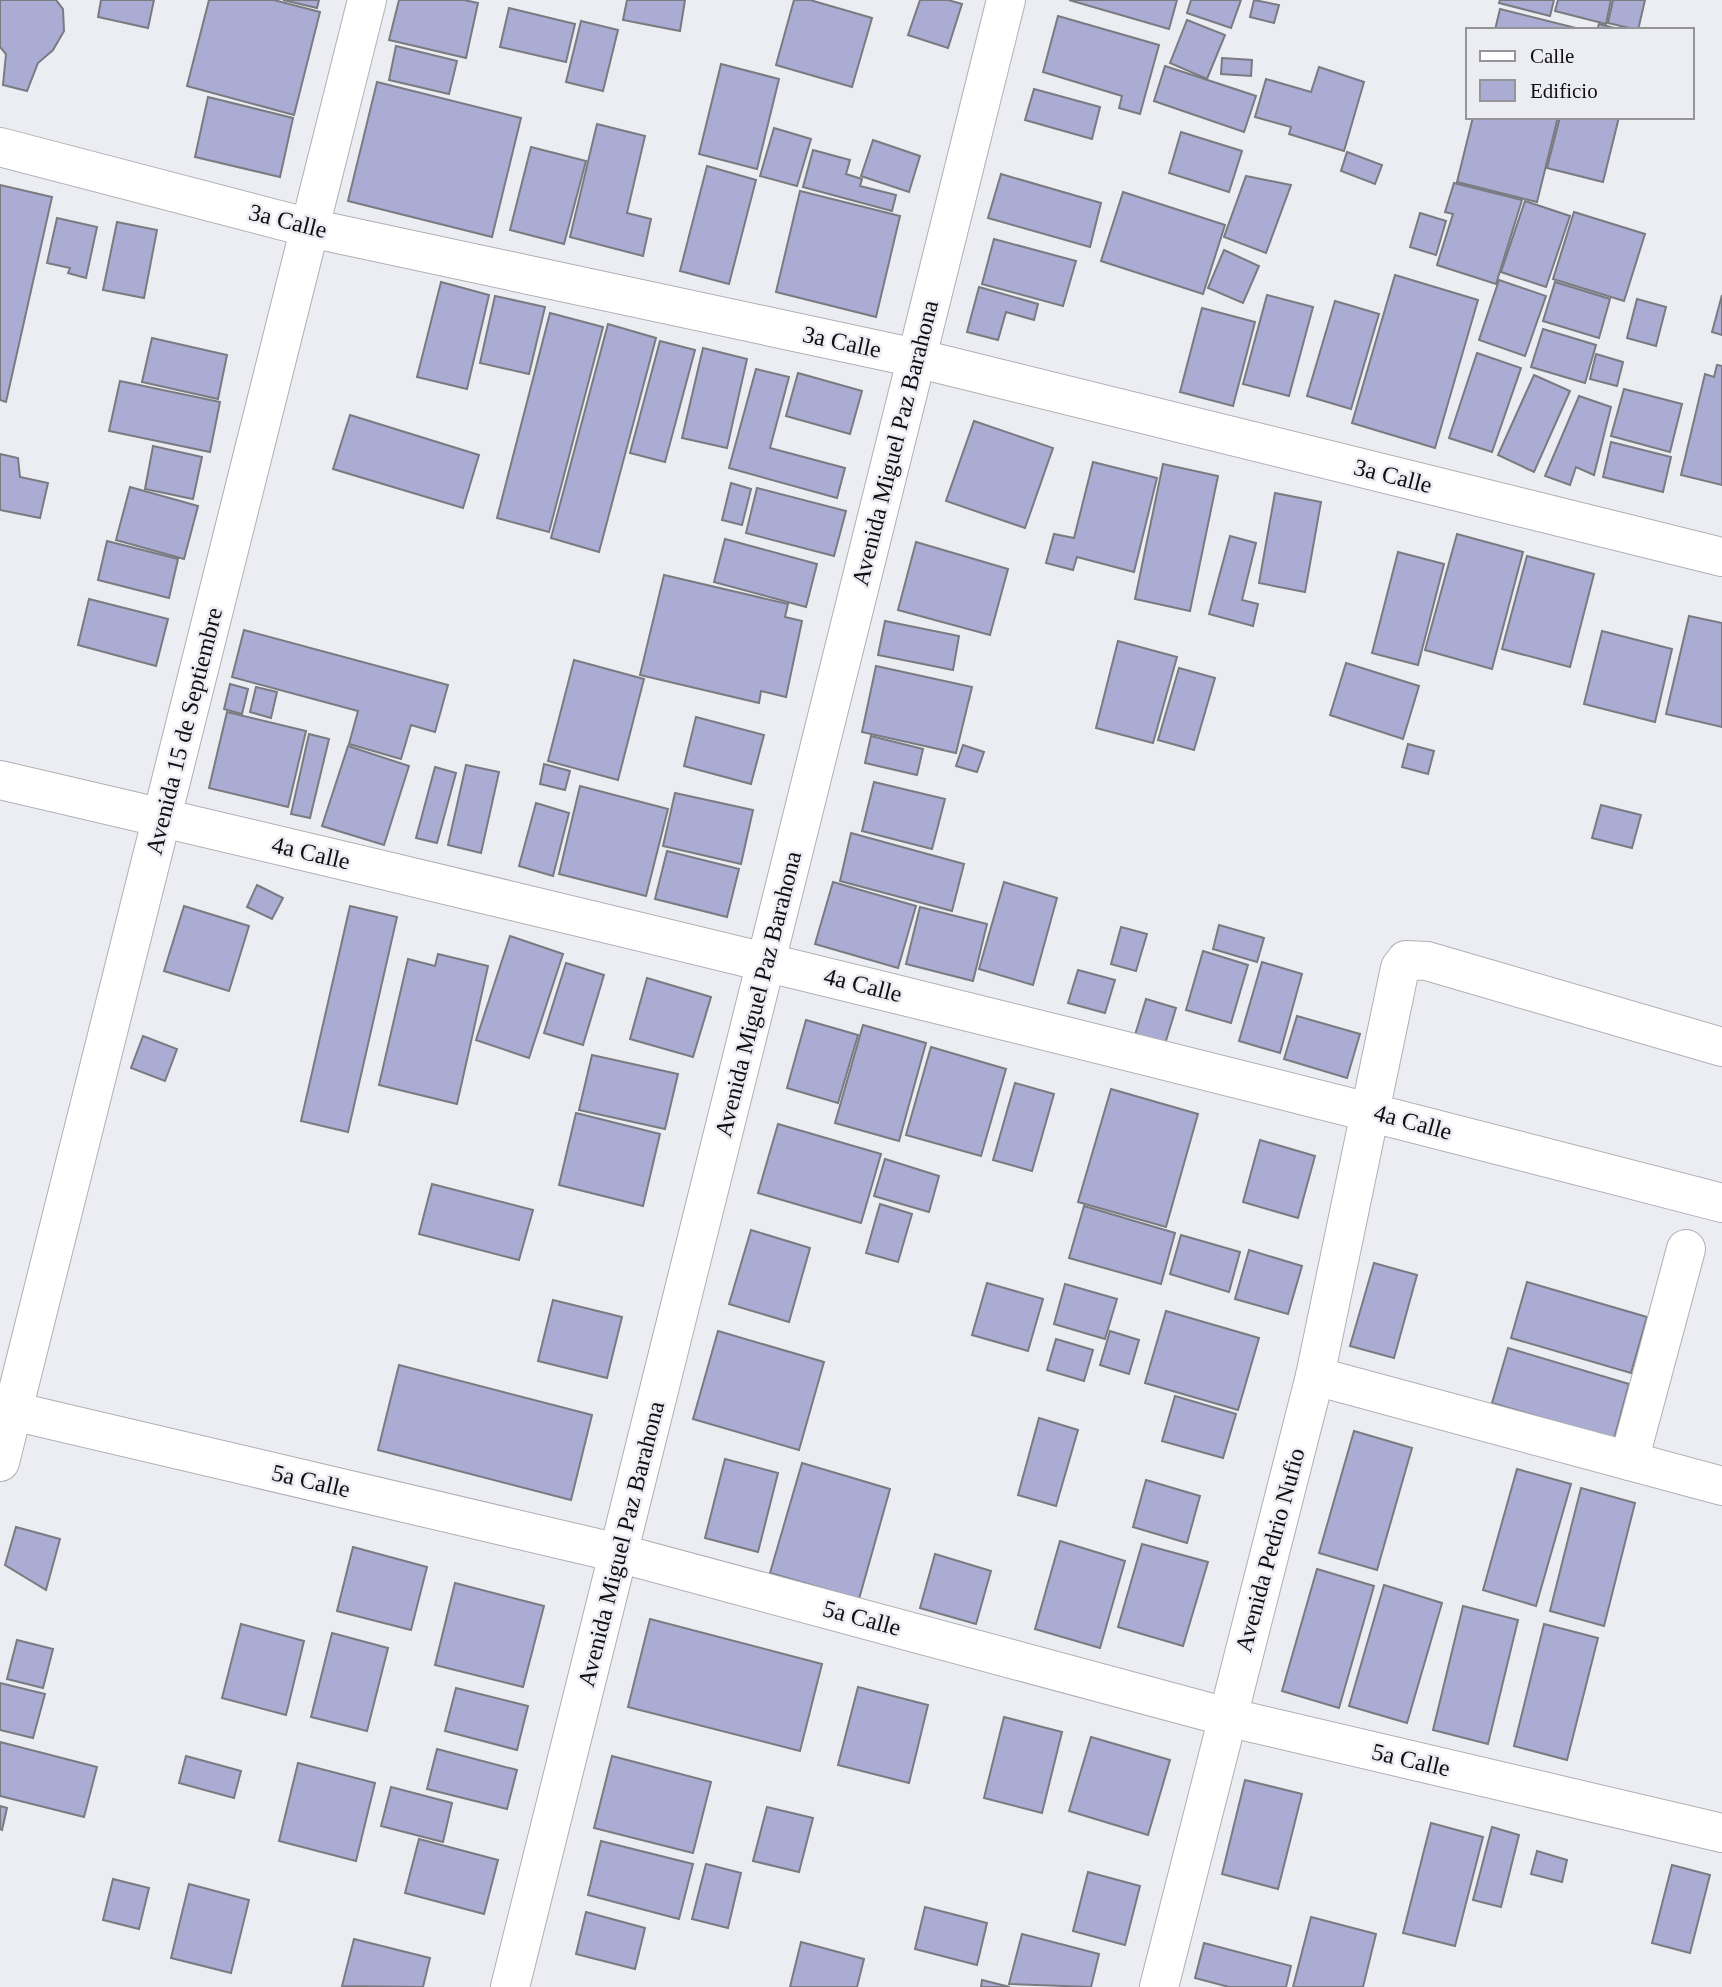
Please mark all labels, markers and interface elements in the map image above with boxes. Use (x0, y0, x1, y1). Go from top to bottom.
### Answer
legend (1466, 28, 1694, 119)
text: Calle (1530, 44, 1574, 68)
text: Edificio (1530, 79, 1598, 103)
street label: 3a Calle (246, 199, 330, 243)
street label: Avenida Miguel Paz Barahona (847, 297, 943, 589)
street label: 3a Calle (801, 321, 883, 363)
street label: 3a Calle (1351, 454, 1435, 498)
street label: Avenida 15 de Septiembre (141, 605, 227, 857)
street label: 4a Calle (269, 831, 353, 875)
street label: Avenida Miguel Paz Barahona (710, 848, 806, 1140)
street label: 4a Calle (821, 963, 905, 1007)
street label: 4a Calle (1371, 1099, 1455, 1145)
street label: Avenida Miguel Paz Barahona (573, 1398, 669, 1690)
street label: Avenida Pedrio Nufio (1230, 1445, 1310, 1655)
street label: 5a Calle (269, 1459, 353, 1503)
street label: 5a Calle (820, 1595, 904, 1641)
street label: 5a Calle (1369, 1738, 1453, 1782)

